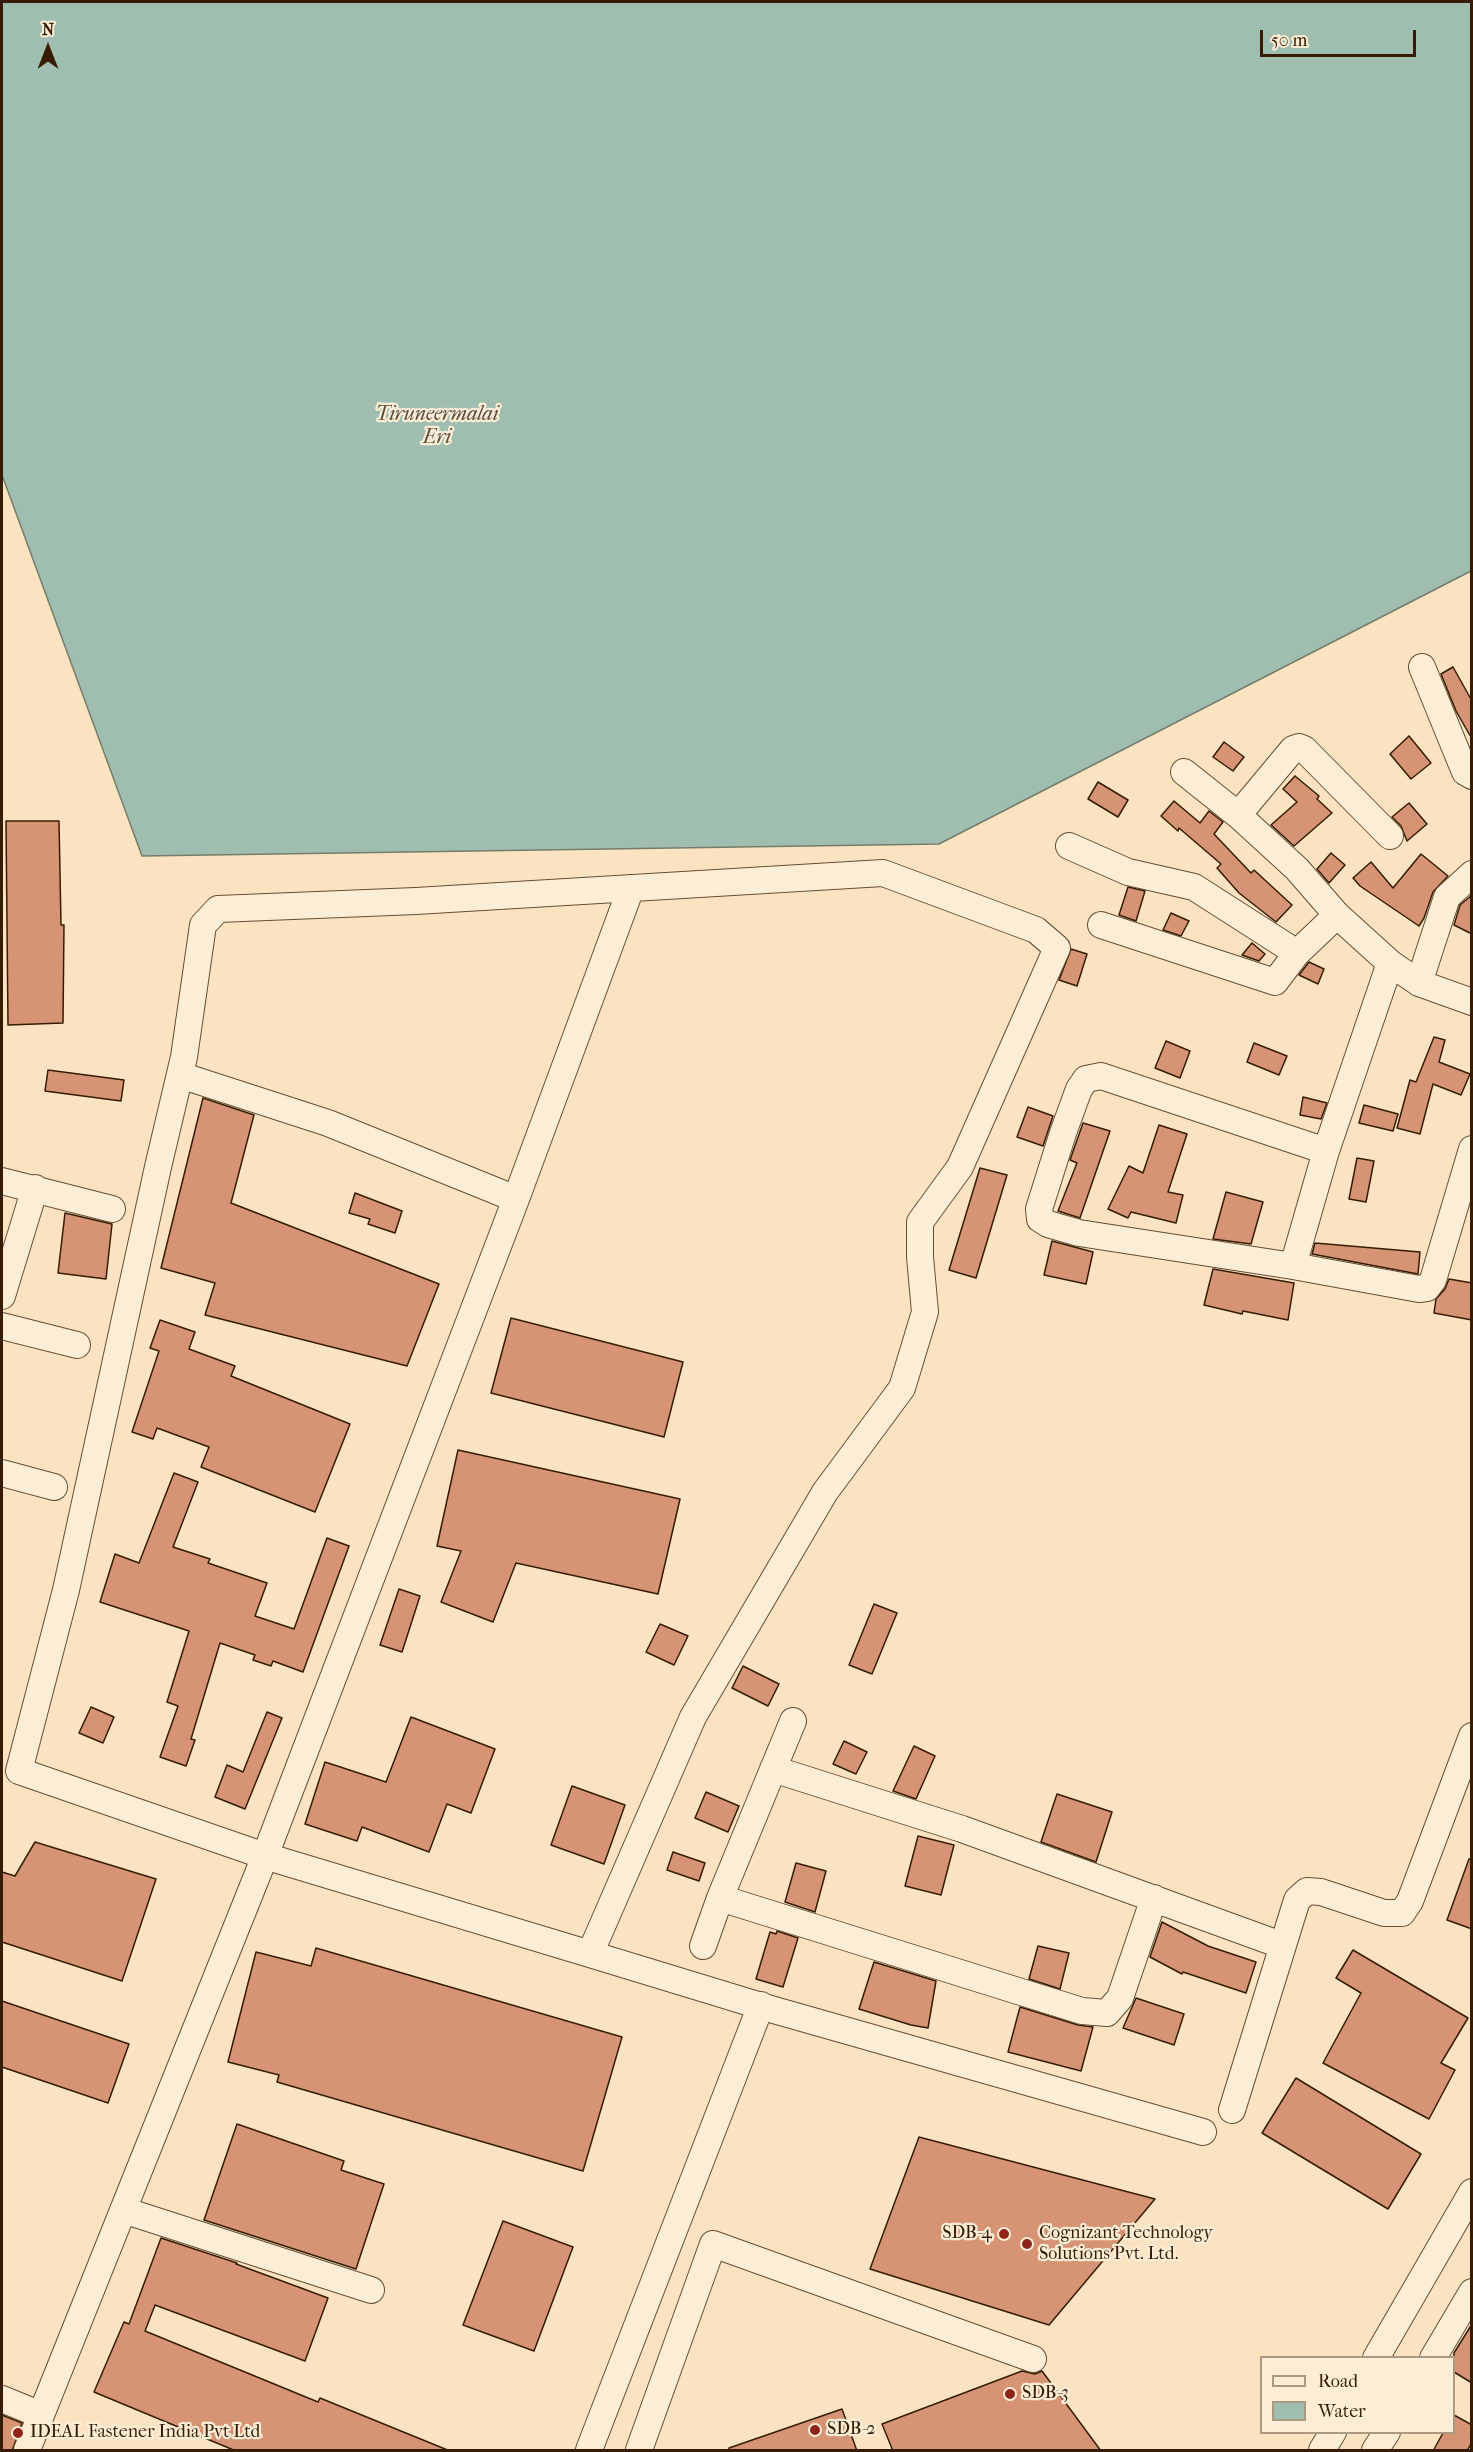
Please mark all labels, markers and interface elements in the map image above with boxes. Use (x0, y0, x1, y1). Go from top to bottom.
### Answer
north arrow (18, 18, 78, 78)
scale bar (1263, 18, 1419, 56)
text: N (42, 20, 54, 39)
text: 50 m (1271, 30, 1307, 51)
water label: Tiruneermalai Eri (376, 403, 498, 450)
place label: SDB-4 (942, 2223, 992, 2245)
place label: Cognizant Technology Solutions Pvt. Ltd. (1039, 2223, 1213, 2266)
marker: SDB-4 (997, 2227, 1011, 2241)
marker: Cognizant Technology Solutions Pvt. Ltd. (1020, 2237, 1034, 2251)
legend (1260, 2356, 1455, 2434)
text: Road (1318, 2371, 1358, 2392)
place label: SDB-3 (1022, 2383, 1069, 2405)
marker: SDB-3 (1003, 2387, 1017, 2401)
text: Water (1318, 2401, 1366, 2422)
place label: SDB-2 (827, 2419, 875, 2441)
place label: IDEAL Fastener India Pvt Ltd (30, 2422, 260, 2444)
marker: SDB-2 (808, 2423, 822, 2437)
marker: IDEAL Fastener India Pvt Ltd (11, 2426, 25, 2440)

